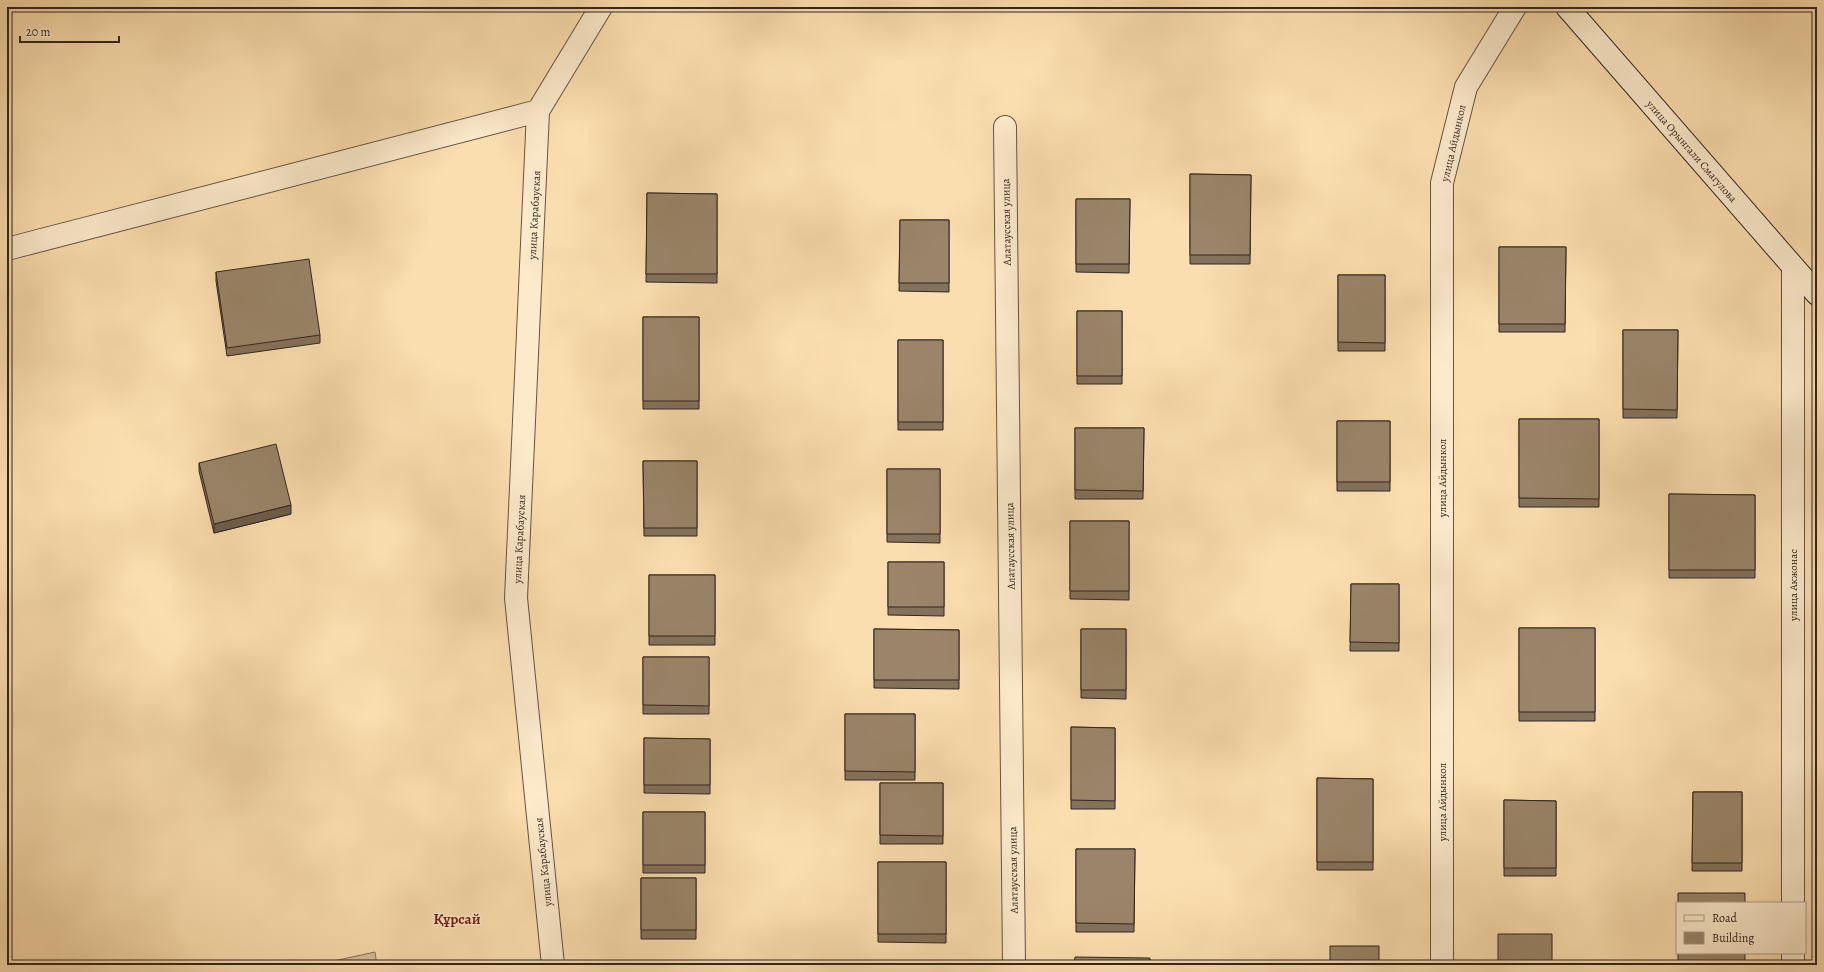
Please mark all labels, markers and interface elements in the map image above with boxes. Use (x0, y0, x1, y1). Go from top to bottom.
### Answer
scale bar (20, 18, 119, 44)
text: 20 m (26, 24, 50, 40)
street label: улица Орынгали Смагулова (1642, 96, 1741, 206)
street label: улица Айдынкол (1437, 103, 1470, 184)
street label: улица Карабауская (525, 170, 544, 261)
street label: Алатаусская улица (998, 177, 1015, 267)
street label: улица Айдынкол (1435, 438, 1450, 518)
street label: улица Карабауская (510, 494, 529, 585)
street label: Алатаусская улица (1002, 501, 1019, 591)
street label: улица Акжонас (1786, 549, 1801, 622)
street label: улица Айдынкол (1435, 762, 1450, 842)
street label: улица Карабауская (531, 817, 556, 908)
street label: Алатаусская улица (1005, 825, 1022, 915)
legend (1676, 902, 1806, 954)
district label: Құрсай (433, 909, 481, 929)
text: Road (1712, 910, 1738, 926)
text: Building (1712, 930, 1754, 946)

